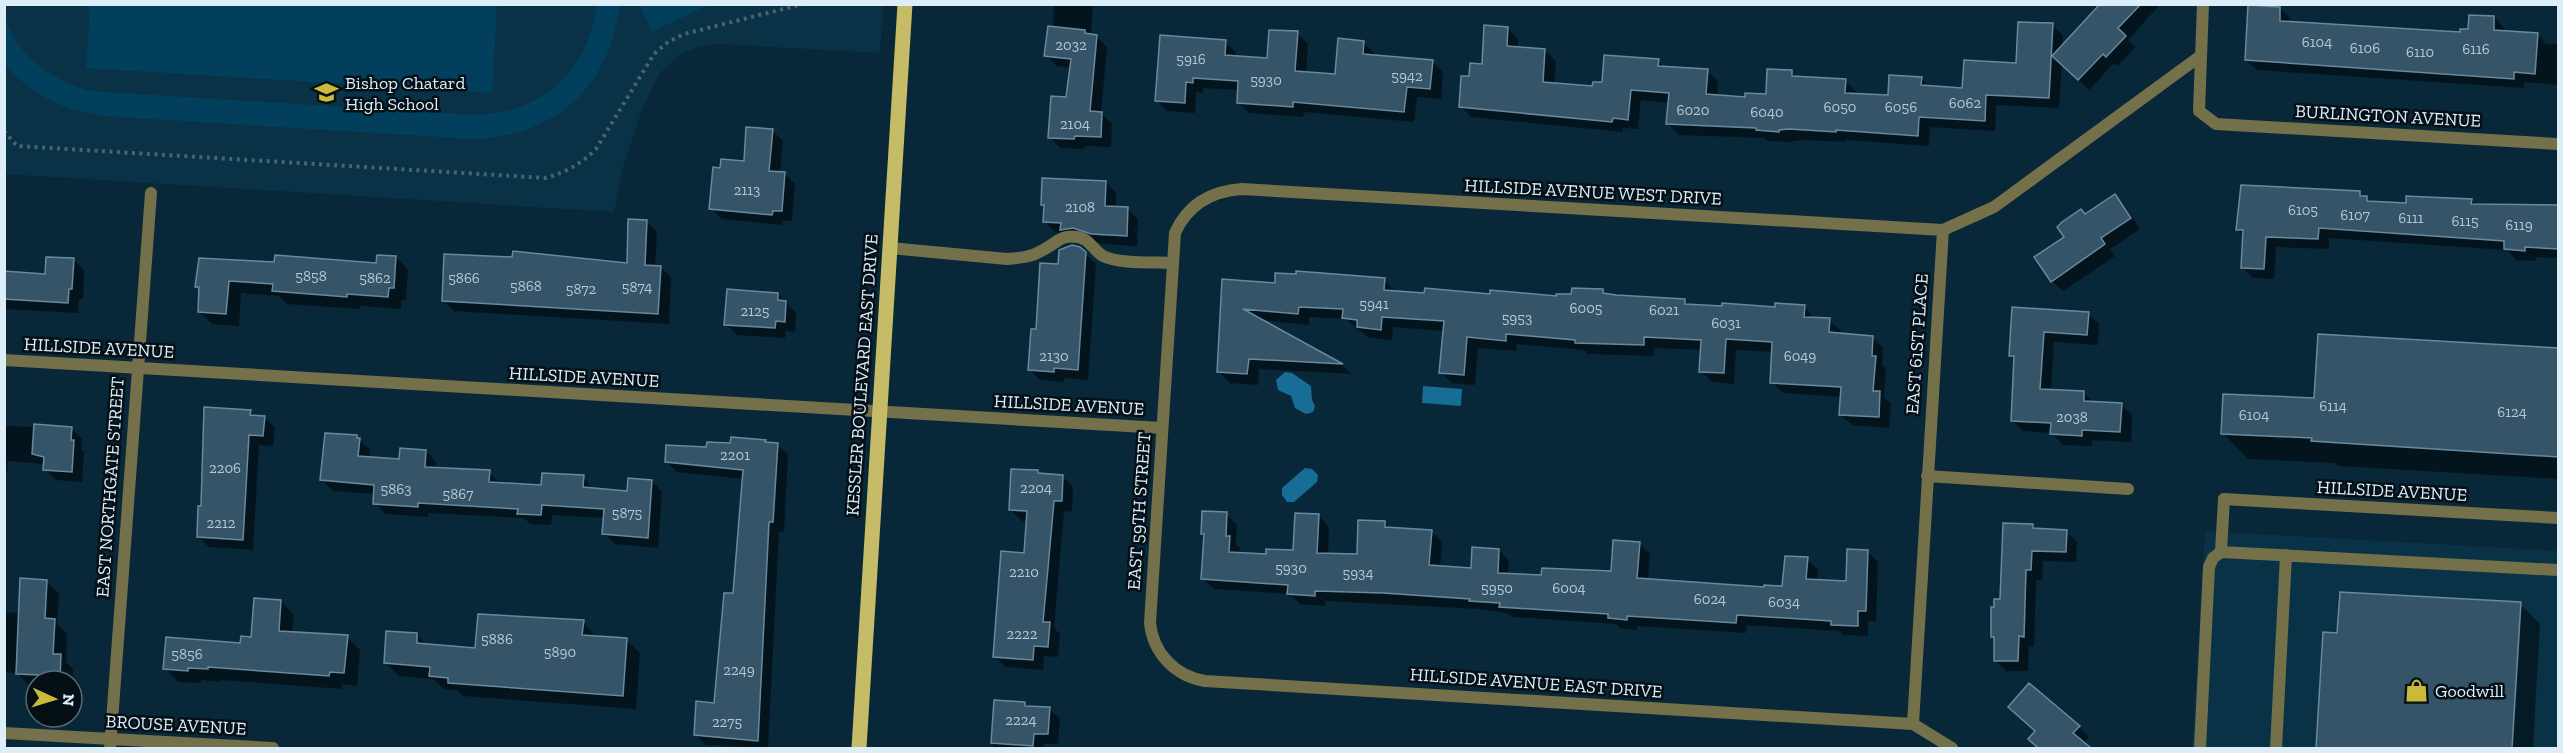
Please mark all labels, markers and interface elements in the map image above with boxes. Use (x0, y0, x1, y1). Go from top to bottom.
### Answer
house number: 6104 (2302, 33, 2332, 51)
house number: 2032 (1055, 36, 1087, 54)
house number: 6106 (2350, 39, 2380, 57)
house number: 6116 (2462, 40, 2490, 58)
house number: 6110 (2406, 43, 2434, 61)
house number: 5916 (1176, 50, 1206, 68)
house number: 5942 (1391, 67, 1423, 85)
house number: 5930 (1250, 71, 1282, 89)
place label: Bishop Chatard High School (345, 72, 465, 115)
school or university icon: Bishop Chatard High School (314, 80, 340, 106)
house number: 6062 (1949, 94, 1981, 112)
house number: 6050 (1824, 98, 1856, 116)
house number: 6056 (1885, 98, 1917, 116)
street label: BURLINGTON AVENUE (2294, 100, 2482, 132)
house number: 6020 (1677, 101, 1709, 119)
house number: 6040 (1750, 103, 1784, 121)
house number: 2104 (1060, 115, 1090, 133)
street label: HILLSIDE AVENUE WEST DRIVE (1464, 174, 1722, 210)
house number: 2113 (734, 181, 760, 199)
house number: 2108 (1065, 198, 1095, 216)
house number: 6105 (2288, 201, 2318, 219)
house number: 6107 (2340, 206, 2370, 224)
house number: 6111 (2398, 209, 2424, 227)
house number: 6115 (2451, 212, 2479, 230)
house number: 6119 (2505, 216, 2533, 234)
street label: KESSLER BOULEVARD EAST DRIVE (841, 233, 883, 517)
house number: 5858 (295, 267, 327, 285)
house number: 5862 (359, 269, 391, 287)
house number: 5866 (448, 269, 480, 287)
street label: EAST 61ST PLACE (1901, 273, 1933, 415)
house number: 5868 (510, 277, 542, 295)
house number: 5874 (622, 278, 652, 296)
house number: 5872 (566, 280, 597, 298)
house number: 5941 (1359, 295, 1389, 313)
house number: 6005 (1570, 299, 1603, 317)
house number: 6021 (1649, 301, 1679, 319)
house number: 2125 (741, 302, 770, 320)
house number: 5953 (1502, 309, 1532, 327)
house number: 6031 (1711, 314, 1741, 332)
street label: HILLSIDE AVENUE (23, 333, 175, 363)
house number: 2130 (1039, 347, 1069, 365)
house number: 6049 (1784, 347, 1816, 365)
street label: HILLSIDE AVENUE (508, 362, 660, 392)
street label: EAST NORTHGATE STREET (91, 376, 129, 598)
street label: HILLSIDE AVENUE (993, 390, 1145, 420)
house number: 6114 (2319, 397, 2347, 415)
house number: 6124 (2497, 403, 2527, 421)
house number: 6104 (2239, 406, 2269, 424)
house number: 2038 (2056, 408, 2088, 426)
street label: EAST 59TH STREET (1123, 431, 1155, 591)
house number: 2201 (720, 446, 750, 464)
house number: 2206 (209, 459, 241, 477)
street label: HILLSIDE AVENUE (2316, 476, 2468, 506)
house number: 2204 (1020, 479, 1052, 497)
house number: 5863 (380, 480, 412, 498)
house number: 5867 (443, 485, 473, 503)
house number: 5875 (612, 504, 643, 522)
house number: 2212 (207, 514, 236, 532)
house number: 5930 (1275, 559, 1307, 577)
house number: 2210 (1009, 563, 1039, 581)
house number: 5934 (1342, 564, 1374, 582)
house number: 5950 (1481, 579, 1513, 597)
house number: 6004 (1552, 579, 1586, 597)
house number: 6024 (1694, 590, 1726, 608)
house number: 6034 (1768, 593, 1800, 611)
house number: 2222 (1007, 625, 1038, 643)
house number: 5886 (481, 630, 513, 648)
house number: 5890 (544, 643, 576, 661)
house number: 5856 (171, 645, 203, 663)
house number: 2249 (723, 661, 755, 679)
street label: HILLSIDE AVENUE EAST DRIVE (1409, 663, 1663, 703)
north arrow (24, 669, 84, 729)
shop icon: Goodwill (2404, 678, 2430, 704)
place label: Goodwill (2435, 680, 2504, 702)
text: N (59, 693, 78, 707)
street label: BROUSE AVENUE (105, 710, 247, 740)
house number: 2224 (1005, 711, 1037, 729)
house number: 2275 (712, 713, 742, 731)

